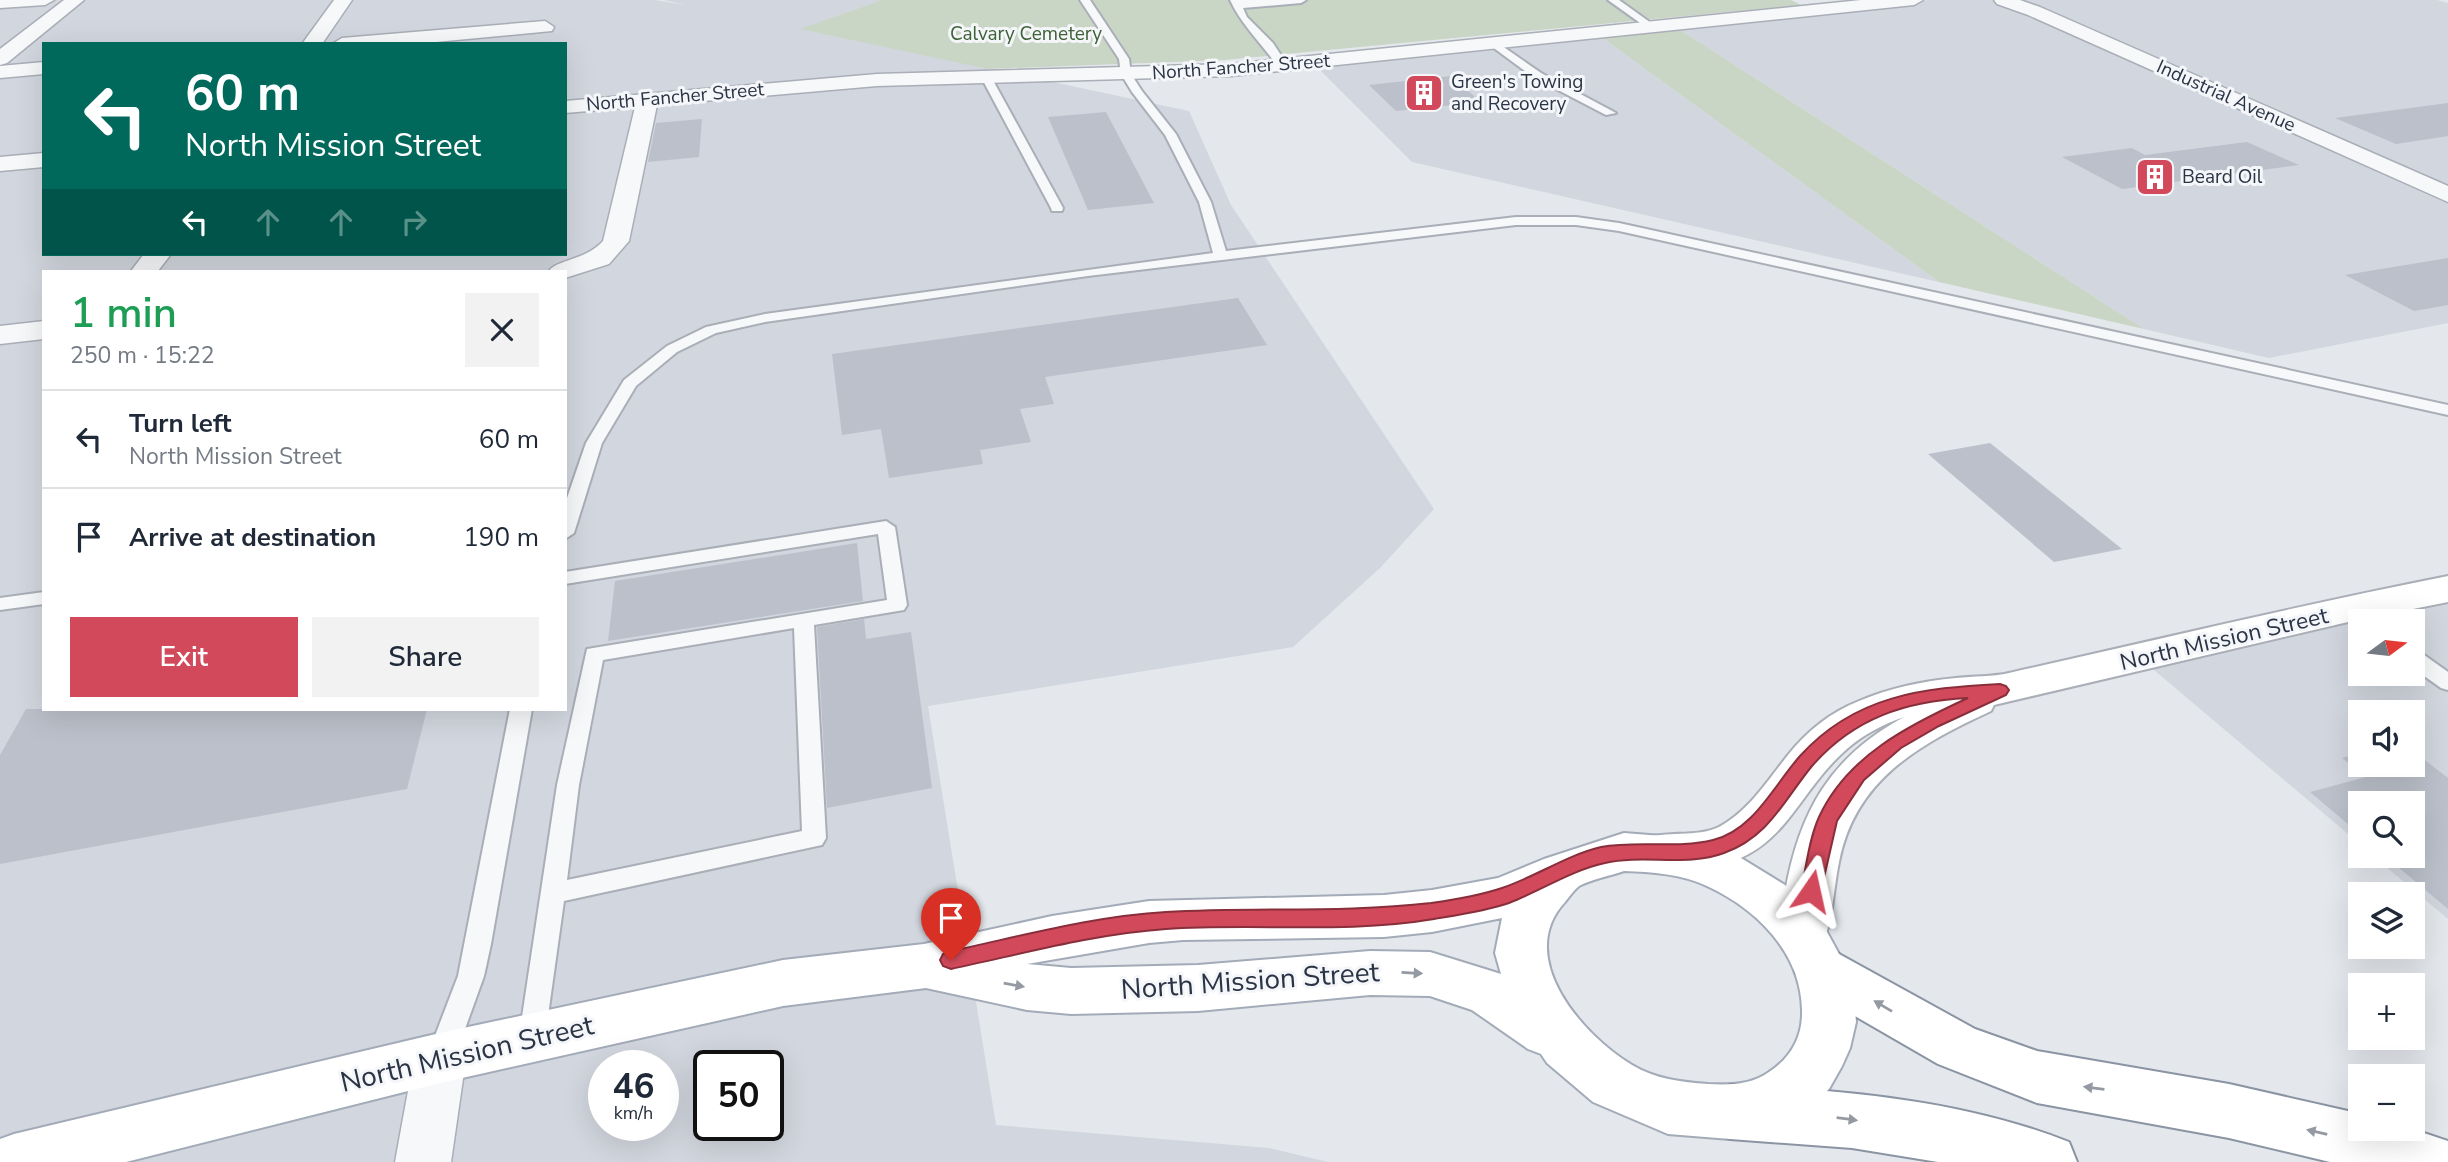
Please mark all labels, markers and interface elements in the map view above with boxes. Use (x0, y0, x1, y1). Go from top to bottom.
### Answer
park label: Calvary Cemetery (950, 21, 1102, 47)
street label: North Fancher Street (1151, 48, 1331, 86)
street label: Industrial Avenue (2152, 54, 2300, 138)
text: 60 m (185, 60, 300, 127)
place label: Green's Towing and Recovery (1451, 69, 1583, 117)
icon: left (70, 70, 161, 161)
building icon: Green's Towing and Recovery (1403, 72, 1445, 114)
street label: North Fancher Street (585, 76, 765, 118)
text: North Mission Street (185, 124, 481, 167)
building icon: Beard Oil (2134, 156, 2176, 198)
place label: Beard Oil (2182, 164, 2263, 190)
icon: left (176, 203, 214, 241)
icon: ahead (249, 203, 287, 241)
icon: ahead (322, 203, 360, 241)
icon: right (395, 203, 433, 241)
text: 1 min (70, 285, 177, 342)
button: close (465, 293, 539, 367)
text: 250 m · 15:22 (70, 340, 215, 371)
text: Turn left (129, 406, 232, 441)
icon: left (70, 420, 108, 458)
text: 60 m (479, 422, 539, 457)
text: North Mission Street (129, 441, 342, 472)
icon: arrive (70, 518, 108, 556)
text: Arrive at destination (129, 520, 376, 555)
text: 190 m (463, 520, 539, 555)
street label: North Mission Street (2117, 600, 2332, 678)
north arrow (2348, 609, 2426, 686)
map controls (2348, 609, 2425, 1141)
button: Exit (70, 617, 298, 697)
button: Share (312, 617, 539, 697)
button: sound (2348, 700, 2425, 777)
button: search (2348, 791, 2425, 868)
position arrow (1774, 854, 1848, 928)
button: layers (2348, 882, 2425, 959)
pin (921, 888, 981, 960)
icon: arrive (932, 899, 970, 937)
street label: North Mission Street (1120, 953, 1381, 1009)
one-way arrow (1401, 967, 1423, 978)
button: + (2348, 973, 2425, 1050)
one-way arrow (1003, 980, 1025, 991)
one-way arrow (1874, 1000, 1893, 1013)
street label: North Mission Street (337, 1006, 598, 1102)
speed limit sign: 50 (693, 1050, 784, 1141)
text: 46 (612, 1063, 655, 1110)
button: − (2348, 1064, 2425, 1141)
one-way arrow (2082, 1083, 2104, 1094)
text: km/h (614, 1101, 653, 1125)
one-way arrow (1836, 1114, 1858, 1125)
one-way arrow (2306, 1126, 2328, 1137)

